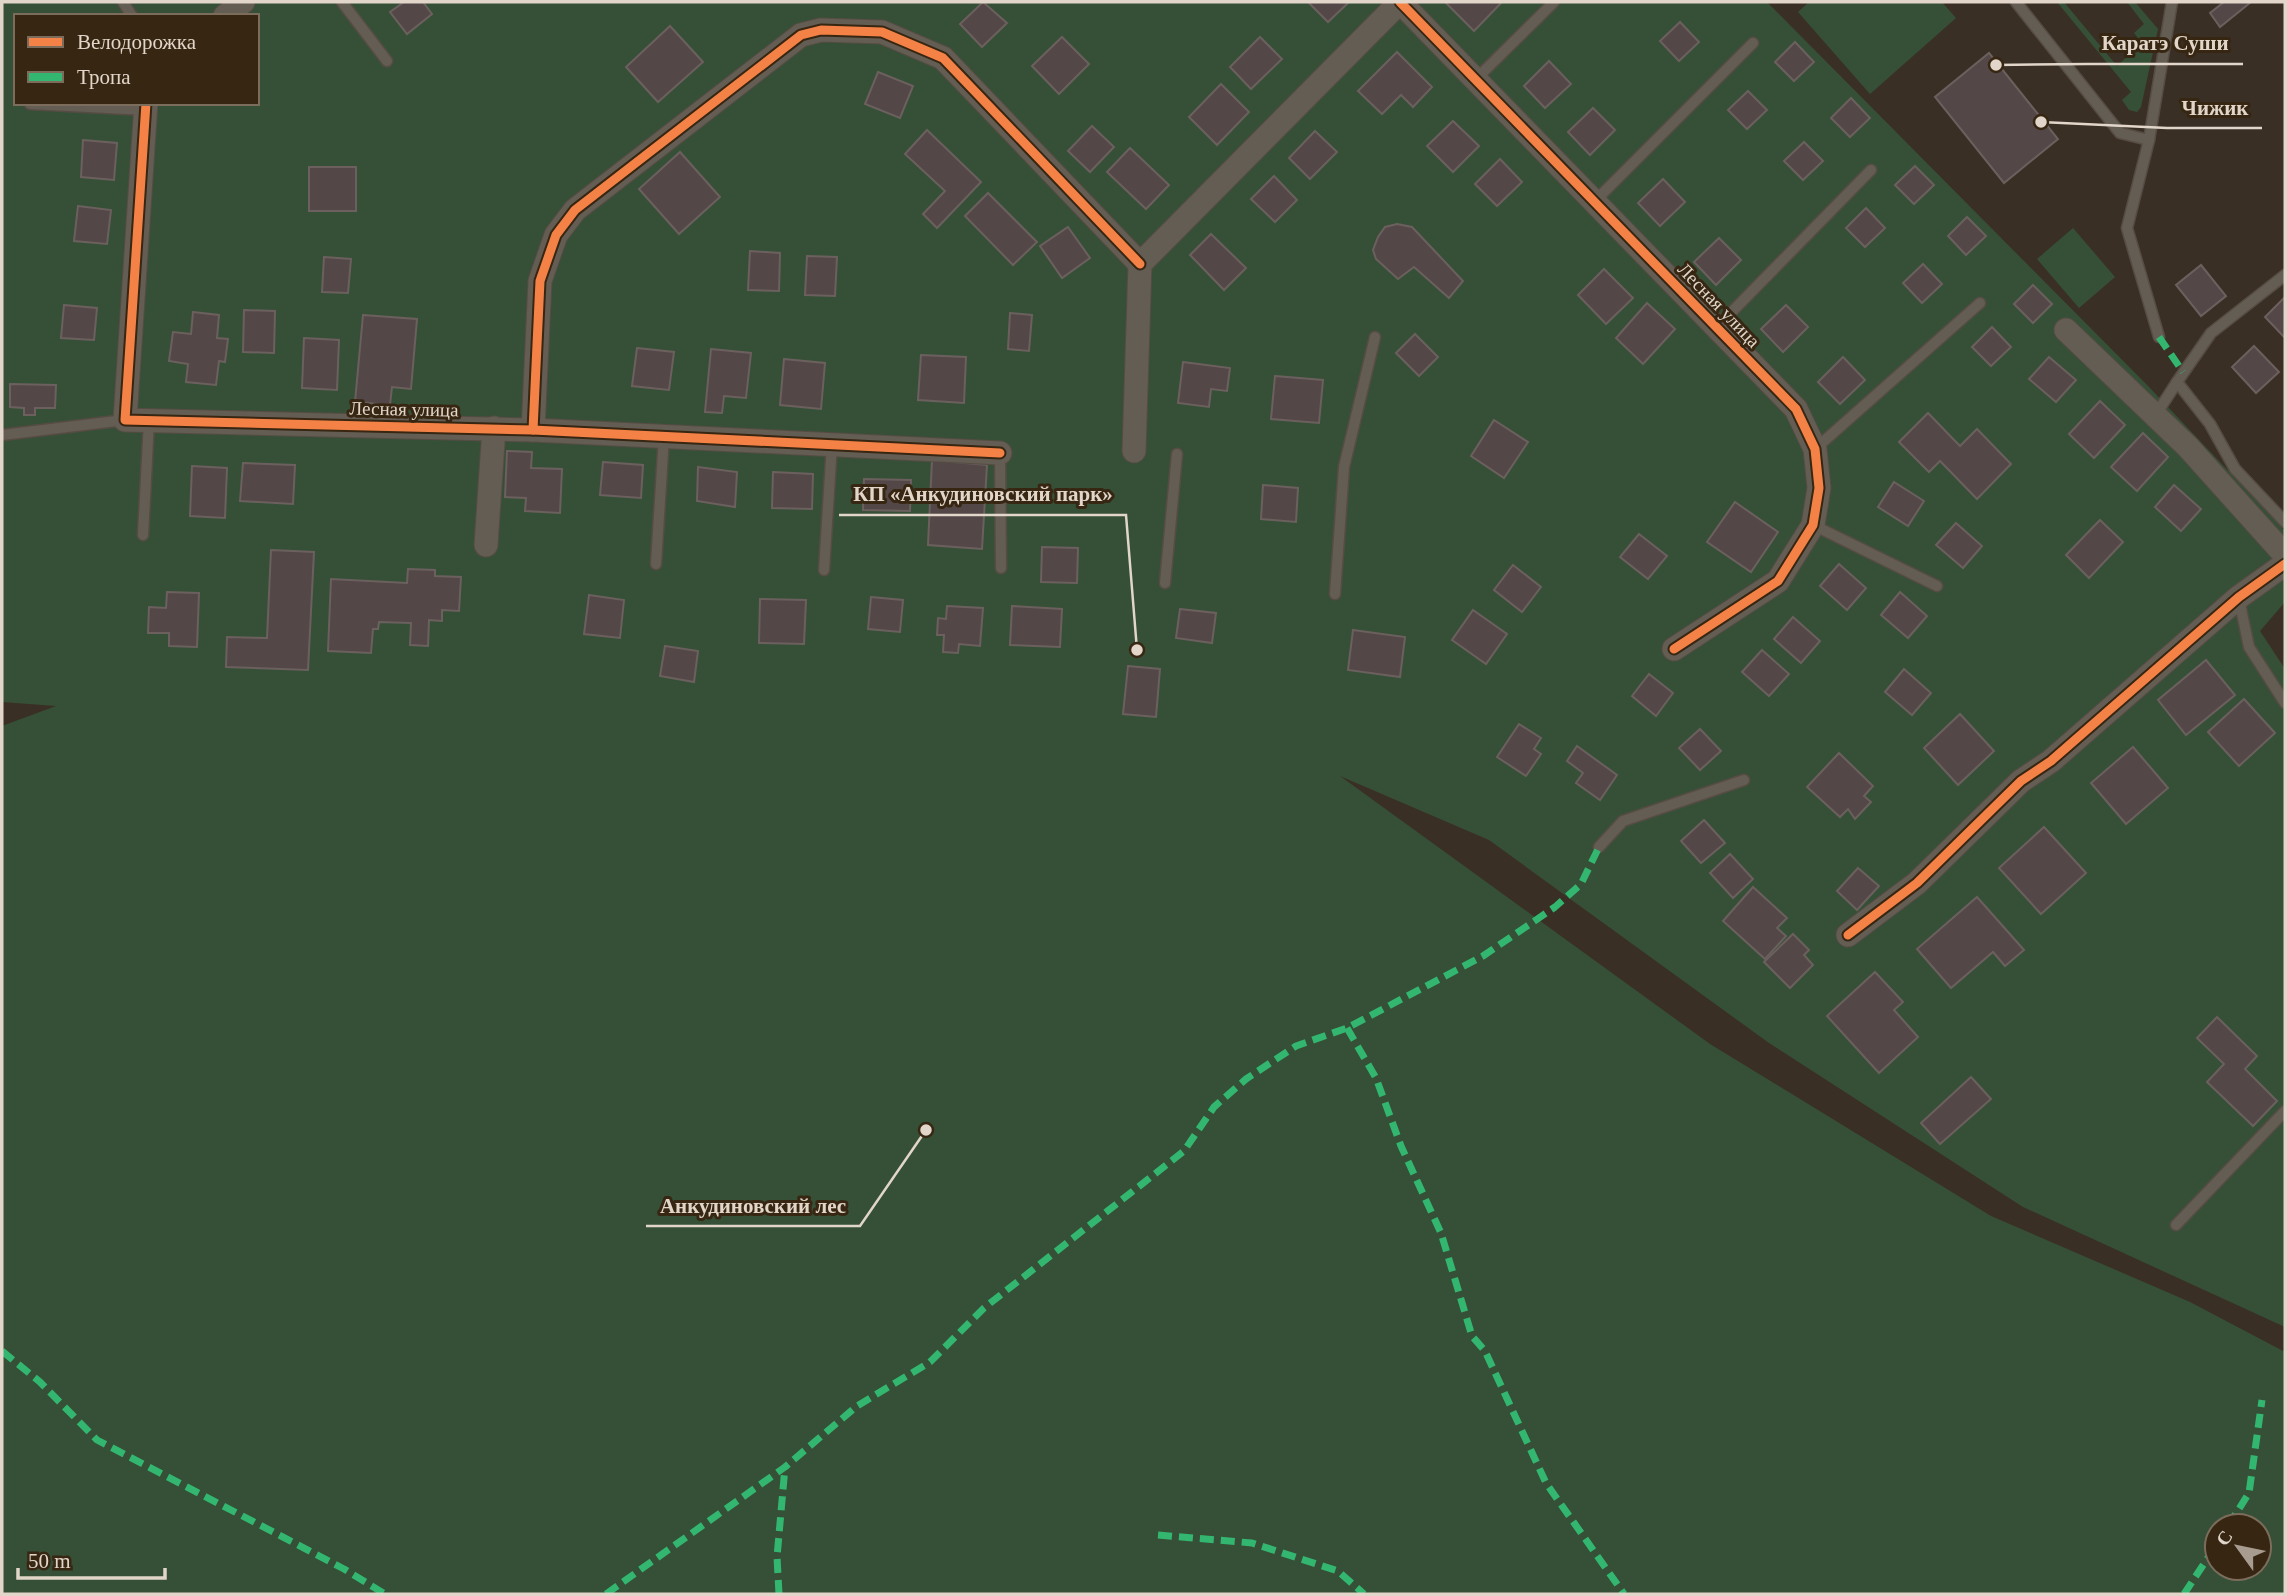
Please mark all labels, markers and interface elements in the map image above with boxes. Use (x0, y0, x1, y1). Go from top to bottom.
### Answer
legend (14, 14, 259, 105)
callout: Каратэ Суши (2087, 22, 2243, 64)
text: Велодорожка (77, 30, 197, 54)
text: Каратэ Суши (2101, 31, 2229, 55)
text: Тропа (77, 65, 131, 89)
callout: Чижик (2167, 86, 2262, 128)
text: Чижик (2182, 96, 2249, 120)
street label: Лесная улица (1674, 258, 1765, 352)
street label: Лесная улица (349, 398, 459, 420)
callout: КП «Анкудиновский парк» (839, 473, 1126, 515)
text: КП «Анкудиновский парк» (853, 482, 1113, 506)
callout: Анкудиновский лес (646, 1184, 860, 1226)
text: Анкудиновский лес (660, 1194, 846, 1218)
north arrow (2203, 1512, 2273, 1582)
text: С (2212, 1527, 2237, 1549)
scale bar (18, 1536, 164, 1580)
text: 50 m (28, 1549, 71, 1573)

